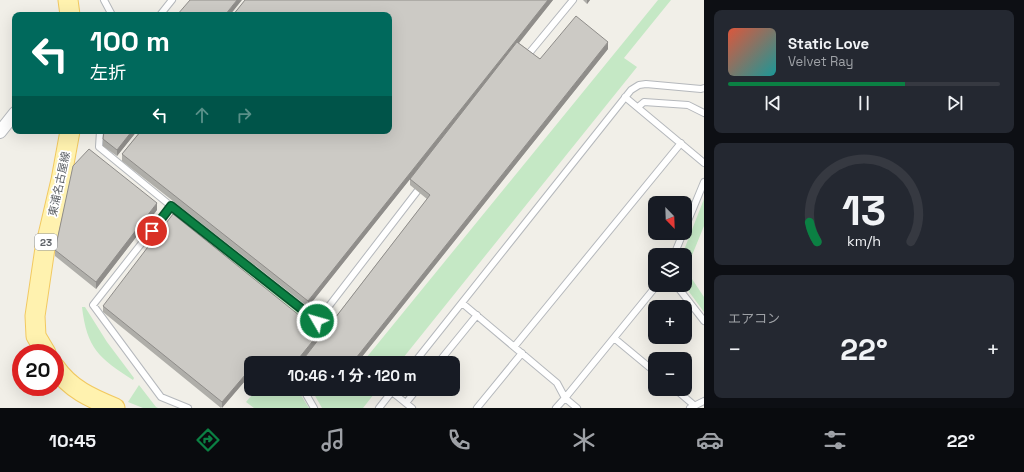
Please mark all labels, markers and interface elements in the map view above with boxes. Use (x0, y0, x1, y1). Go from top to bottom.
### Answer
text: 100 m (90, 23, 170, 59)
icon: left (24, 28, 76, 80)
text: Static Love (788, 34, 869, 53)
text: Velvet Ray (788, 53, 853, 70)
text: 左折 (90, 61, 126, 84)
icon: previous (762, 92, 784, 114)
icon: pause (853, 92, 875, 114)
icon: next (944, 92, 966, 114)
icon: left (149, 104, 171, 126)
icon: ahead (191, 104, 213, 126)
icon: right (233, 104, 255, 126)
street label: 東浦名古屋線 (45, 150, 73, 218)
text: 13 (842, 184, 886, 237)
north arrow (648, 196, 692, 240)
map controls (648, 196, 692, 396)
pin (135, 214, 169, 248)
icon: arrive (141, 220, 163, 242)
text: km/h (847, 232, 881, 250)
road number: 23 (35, 234, 57, 250)
button: layers (648, 248, 692, 292)
position arrow (296, 300, 338, 342)
button: + (648, 300, 692, 344)
text: エアコン (728, 310, 780, 327)
text: 22° (840, 330, 888, 369)
text: − (728, 335, 742, 363)
text: + (986, 335, 1000, 363)
speed limit sign: 20 (12, 344, 64, 396)
button: − (648, 352, 692, 396)
text: 10:46 · 1 分 · 120 m (287, 366, 417, 385)
icon: directions (194, 426, 222, 454)
icon: music (319, 426, 347, 454)
icon: phone (445, 426, 473, 454)
icon: climate (570, 426, 598, 454)
icon: car (696, 426, 724, 454)
icon: filters (821, 426, 849, 454)
text: 10:45 (49, 429, 96, 452)
text: 22° (947, 429, 975, 452)

